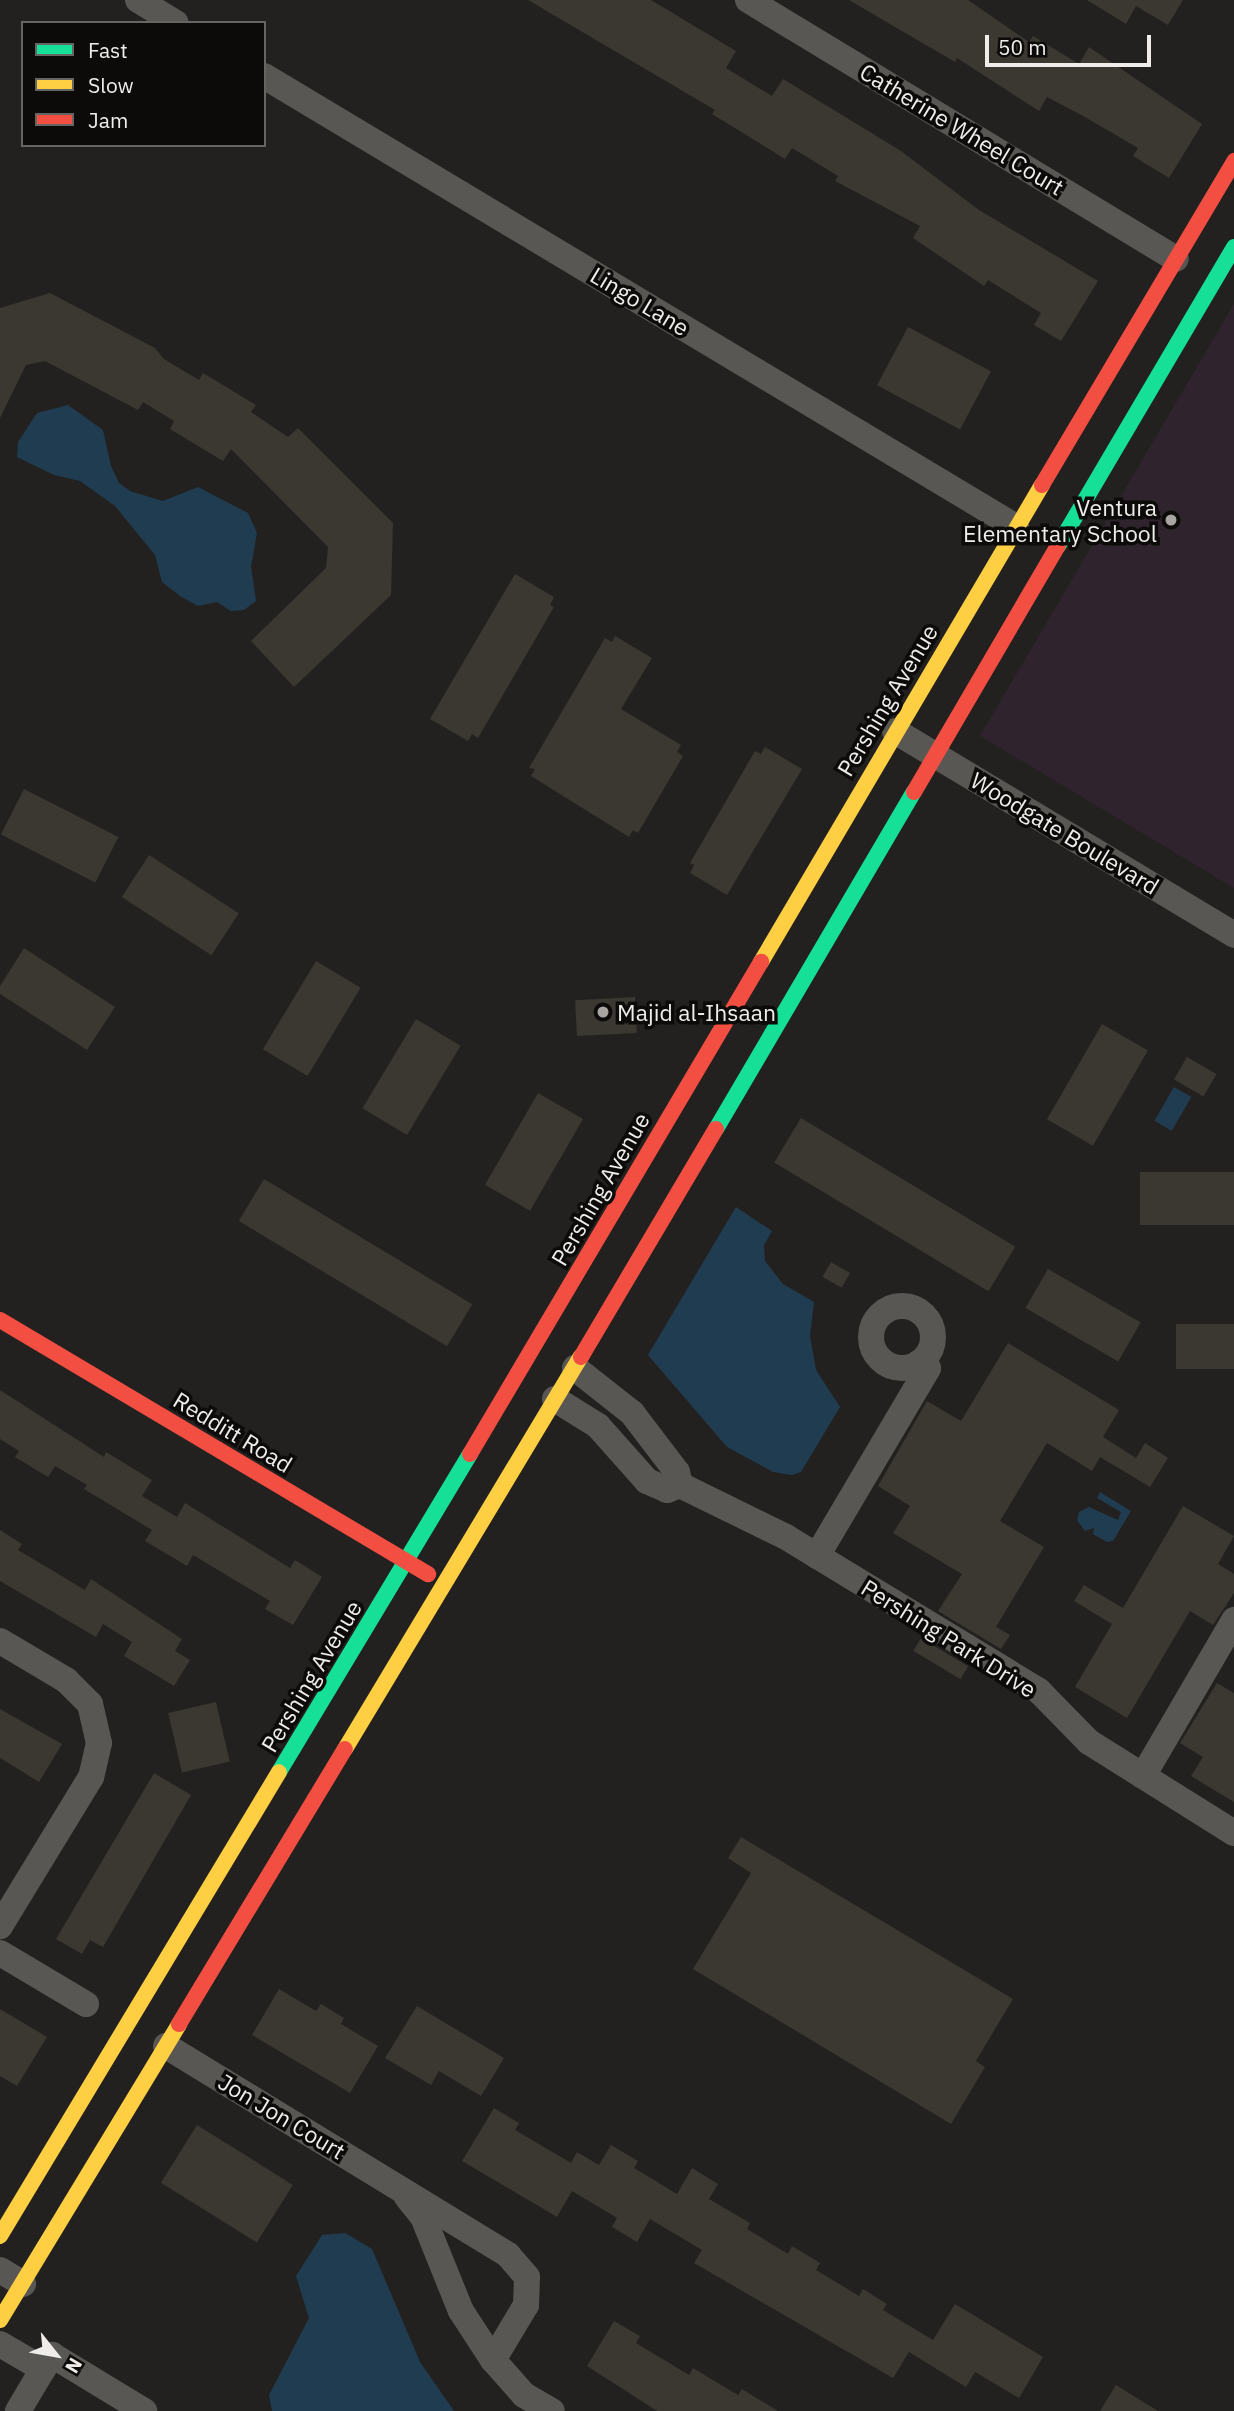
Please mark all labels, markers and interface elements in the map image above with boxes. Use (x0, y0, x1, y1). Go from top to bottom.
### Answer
legend (21, 21, 266, 147)
scale bar (989, 21, 1155, 65)
text: 50 m (998, 33, 1047, 61)
text: Fast (88, 36, 128, 64)
street label: Catherine Wheel Court (855, 57, 1069, 201)
text: Slow (88, 71, 134, 99)
text: Jam (88, 106, 128, 134)
street label: Lingo Lane (586, 261, 694, 341)
place label: Ventura Elementary School (963, 493, 1157, 547)
marker: Ventura Elementary School (1163, 512, 1179, 528)
street label: Pershing Avenue (831, 619, 943, 781)
street label: Woodgate Boulevard (966, 766, 1164, 900)
place label: Majid al-Ihsaan (617, 998, 776, 1026)
marker: Majid al-Ihsaan (595, 1004, 611, 1020)
street label: Pershing Avenue (545, 1108, 655, 1270)
street label: Redditt Road (169, 1386, 297, 1478)
street label: Pershing Park Drive (857, 1573, 1041, 1703)
street label: Pershing Avenue (255, 1595, 367, 1757)
street label: Jon Jon Court (214, 2067, 350, 2165)
north arrow (21, 2320, 91, 2390)
text: N (60, 2354, 88, 2378)

